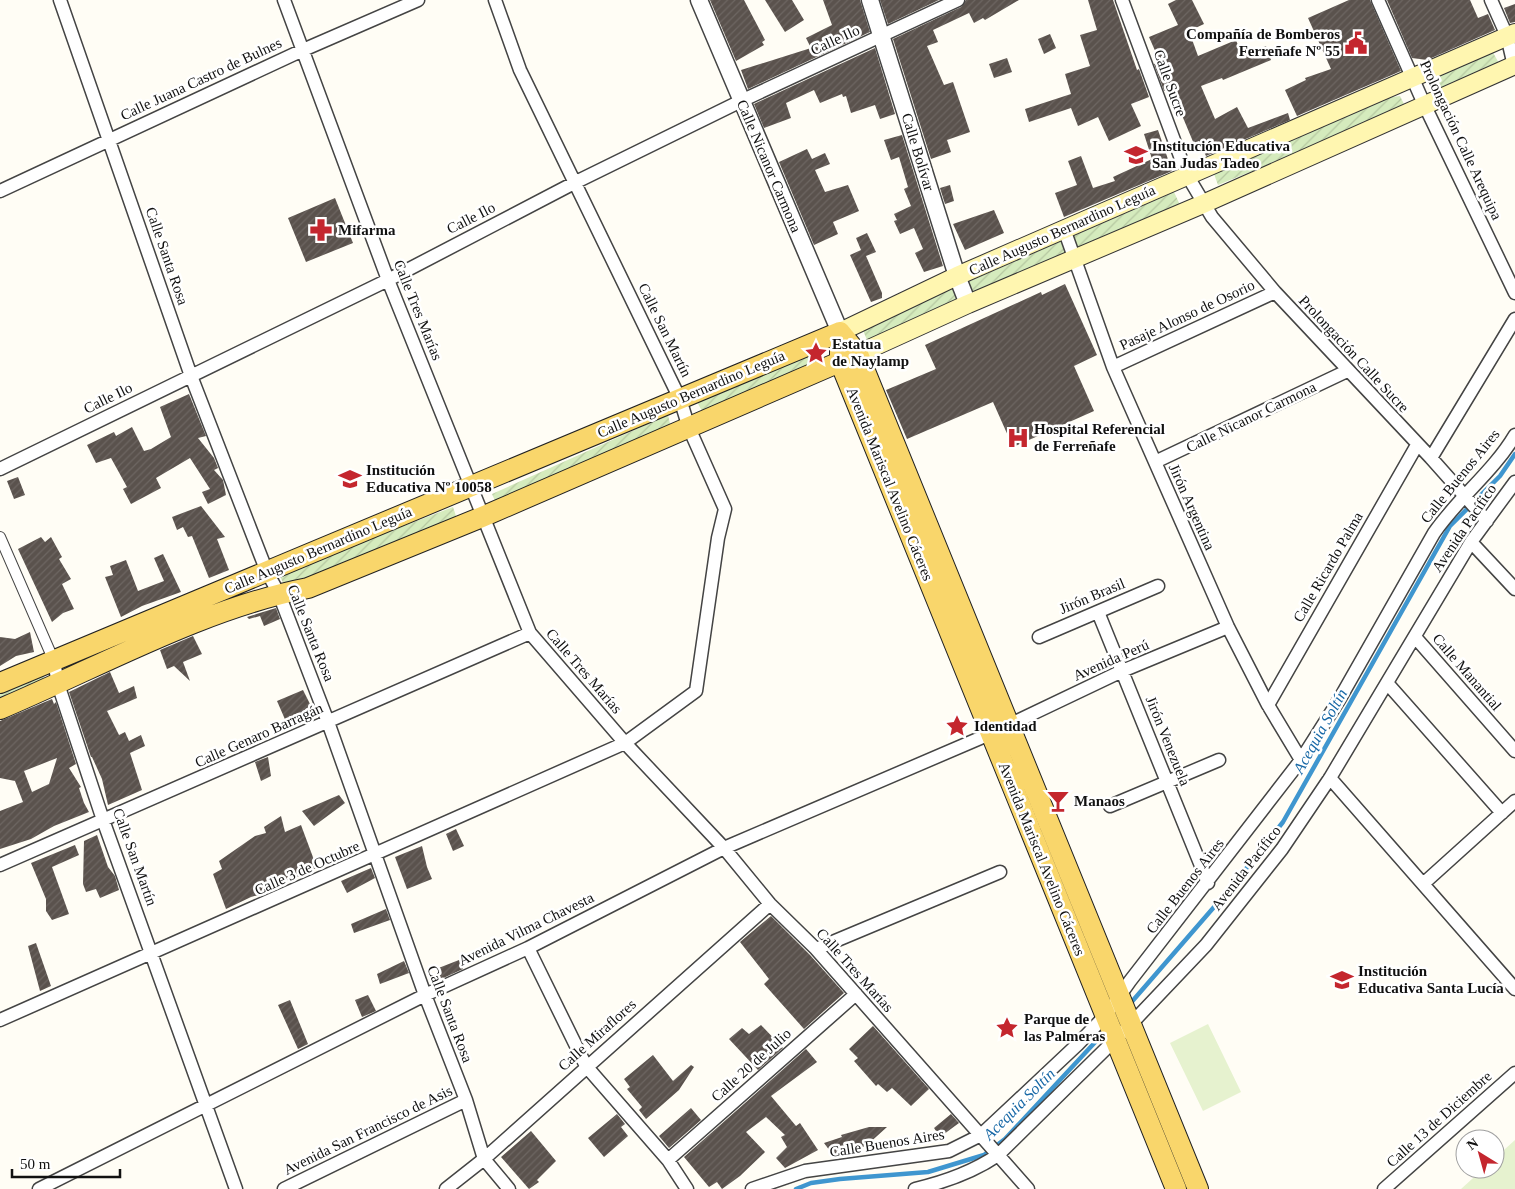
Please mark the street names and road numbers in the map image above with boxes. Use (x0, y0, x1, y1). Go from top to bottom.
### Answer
street label: Calle Ilo (808, 22, 862, 58)
street label: Calle Juana Castro de Bulnes (118, 35, 284, 123)
street label: Calle Sucre (1151, 48, 1190, 119)
street label: Prolongación Calle Arequipa (1417, 58, 1505, 223)
street label: Calle Nicanor Carmona (734, 97, 804, 235)
street label: Calle Bolívar (899, 111, 937, 193)
street label: Calle Augusto Bernardino Leguía (966, 181, 1158, 278)
street label: Calle Ilo (444, 199, 498, 237)
street label: Calle Santa Rosa (143, 205, 191, 307)
street label: Calle Tres Marías (391, 258, 445, 363)
street label: Pasaje Alonso de Osorio (1117, 277, 1257, 353)
street label: Calle San Martín (635, 280, 695, 380)
street label: Prolongación Calle Sucre (1296, 292, 1412, 416)
street label: Calle Augusto Bernardino Leguía (595, 347, 787, 441)
street label: Calle Nicanor Carmona (1183, 378, 1319, 455)
street label: Calle Ilo (81, 379, 135, 417)
street label: Avenida Mariscal Avelino Cáceres (844, 385, 936, 583)
street label: Calle Buenos Aires (1417, 426, 1503, 526)
street label: Jirón Argentina (1166, 461, 1218, 553)
street label: Avenida Pacífico (1429, 481, 1499, 575)
street label: Calle Augusto Bernardino Leguía (222, 503, 414, 597)
street label: Calle Ricardo Palma (1290, 509, 1366, 625)
street label: Jirón Brasil (1057, 575, 1127, 617)
street label: Calle Santa Rosa (284, 582, 338, 684)
street label: Calle Tres Marías (543, 625, 625, 717)
street label: Calle Manantial (1429, 630, 1505, 714)
street label: Avenida Perú (1071, 636, 1152, 684)
street label: Jirón Venezuela (1143, 694, 1193, 788)
street label: Calle Genaro Barragán (193, 699, 326, 770)
street label: Avenida Mariscal Avelino Cáceres (996, 760, 1088, 958)
street label: Calle San Martín (110, 806, 160, 908)
street label: Avenida Pacífico (1208, 823, 1284, 913)
street label: Calle Buenos Aires (1143, 835, 1227, 937)
street label: Calle 3 de Octubre (252, 838, 362, 898)
street label: Avenida Vilma Chavesta (456, 889, 597, 969)
street label: Calle Tres Marías (813, 925, 897, 1015)
street label: Calle Santa Rosa (424, 963, 476, 1065)
street label: Calle Miraflores (555, 996, 639, 1074)
street label: Calle 20 de Julio (708, 1025, 794, 1105)
street label: Calle 13 de Diciembre (1383, 1068, 1495, 1170)
street label: Avenida San Francisco de Asis (281, 1082, 455, 1178)
street label: Calle Buenos Aires (829, 1126, 946, 1160)

